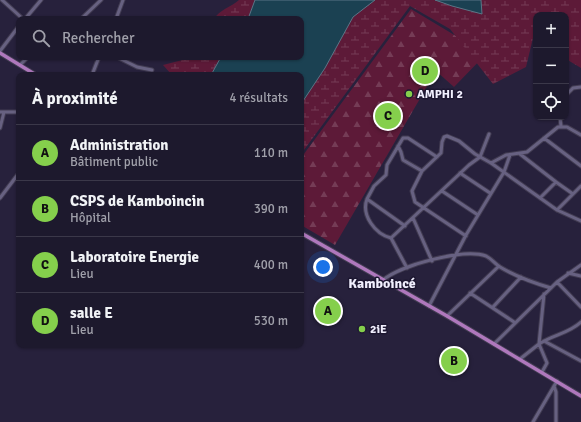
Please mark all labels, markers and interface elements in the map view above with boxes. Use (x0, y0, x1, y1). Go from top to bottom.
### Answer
map controls (533, 12, 569, 120)
button: + (533, 12, 569, 48)
search box (16, 16, 304, 60)
icon: search (30, 27, 52, 49)
text: Rechercher (62, 29, 135, 47)
button: − (533, 48, 569, 84)
pin: D (412, 56, 438, 86)
button: locate (533, 84, 569, 120)
place label: AMPHI 2 (417, 87, 463, 102)
text: À proximité (32, 88, 118, 109)
marker: AMPHI 2 (404, 89, 414, 99)
text: 4 résultats (229, 90, 288, 106)
pin: C (375, 101, 401, 131)
text: Administration (70, 136, 169, 154)
text: A (41, 145, 49, 161)
text: 110 m (254, 145, 288, 161)
text: Bâtiment public (70, 154, 158, 170)
text: CSPS de Kamboincin (70, 192, 204, 210)
text: B (41, 201, 49, 217)
text: 390 m (254, 201, 288, 217)
text: Hôpital (70, 210, 111, 226)
text: Laboratoire Energie (70, 248, 199, 266)
text: C (41, 257, 49, 273)
text: 400 m (254, 257, 288, 273)
your location (313, 257, 333, 277)
text: Lieu (70, 266, 94, 282)
district label: Kamboincé (348, 275, 416, 292)
pin: A (315, 296, 341, 326)
text: salle E (70, 304, 113, 322)
text: D (41, 313, 49, 329)
text: 530 m (254, 313, 288, 329)
text: Lieu (70, 322, 94, 338)
place label: 2iE (370, 322, 387, 337)
marker: 2iE (357, 324, 367, 334)
pin: B (441, 346, 467, 376)

